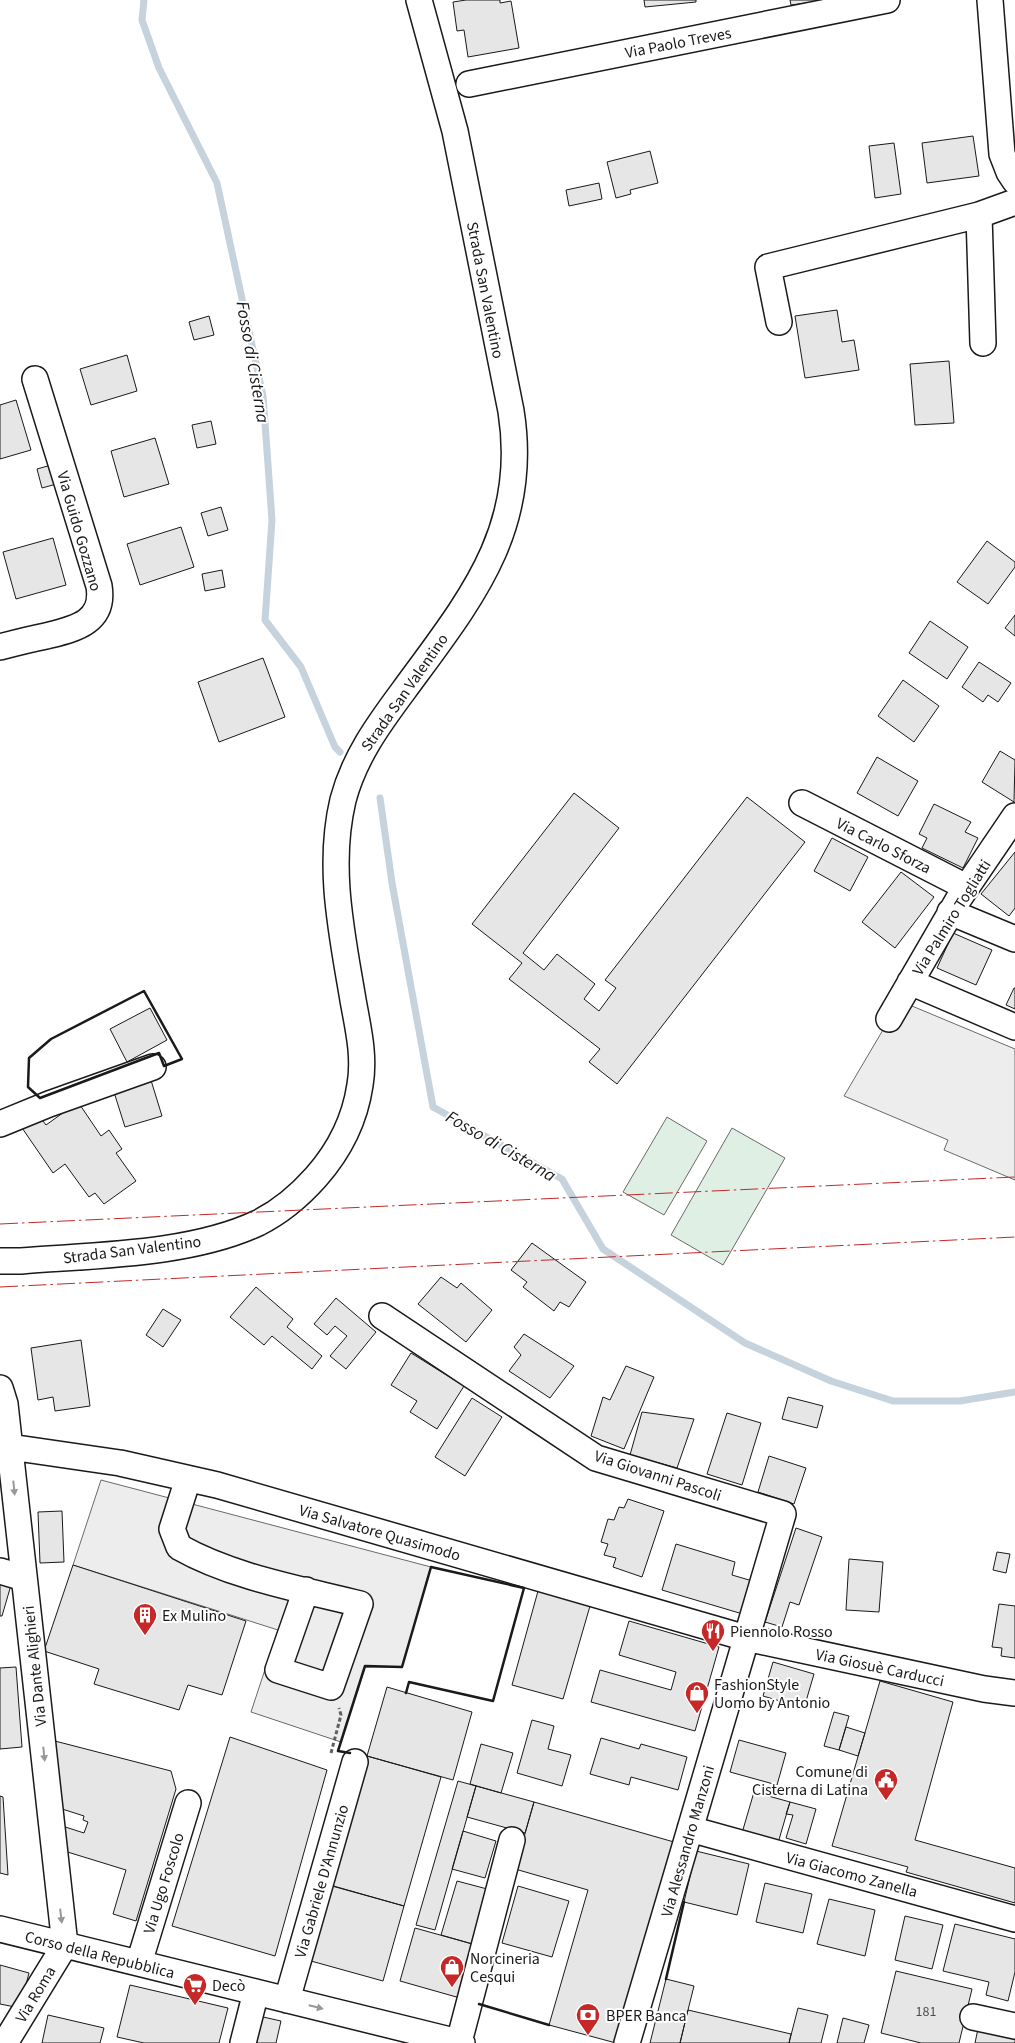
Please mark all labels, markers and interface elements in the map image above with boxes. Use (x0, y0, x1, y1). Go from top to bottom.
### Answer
street label: Via Paolo Treves (623, 22, 733, 64)
street label: Strada San Valentino (461, 220, 509, 361)
water label: Fosso di Cisterna (229, 299, 276, 425)
street label: Via Guido Gozzano (51, 469, 107, 594)
street label: Strada San Valentino (356, 629, 454, 756)
street label: Via Carlo Sforza (832, 813, 935, 879)
street label: Via Palmiro Togliatti (907, 855, 996, 980)
water label: Fosso di Cisterna (441, 1105, 561, 1188)
street label: Strada San Valentino (62, 1231, 202, 1269)
street label: Via Giovanni Pascoli (591, 1445, 724, 1507)
one-way arrow (10, 1481, 18, 1497)
street label: Via Salvatore Quasimodo (296, 1499, 463, 1567)
building icon: Ex Mulino (132, 1602, 158, 1636)
street label: Via Dante Alighieri (18, 1604, 52, 1727)
place label: Ex Mulino (162, 1605, 226, 1627)
restaurant icon: Piennolo Rosso (700, 1618, 726, 1652)
place label: Piennolo Rosso (730, 1621, 833, 1643)
street label: Via Giosuè Carducci (814, 1644, 946, 1692)
place label: FashionStyle Uomo by Antonio (714, 1674, 830, 1714)
shop icon: FashionStyle Uomo by Antonio (684, 1680, 710, 1714)
one-way arrow (40, 1747, 48, 1763)
place label: Comune di Cisterna di Latina (752, 1761, 868, 1801)
street label: Via Alessandro Manzoni (656, 1763, 720, 1920)
public building icon: Comune di Cisterna di Latina (873, 1767, 899, 1801)
street label: Via Gabriele D'Annunzio (289, 1802, 354, 1961)
street label: Via Ugo Foscolo (138, 1830, 190, 1937)
street label: Via Giacomo Zanella (783, 1847, 920, 1903)
one-way arrow (57, 1908, 65, 1924)
street label: Corso della Repubblica (23, 1926, 177, 1984)
place label: Norcineria Cesqui (470, 1948, 540, 1988)
shop icon: Norcineria Cesqui (439, 1954, 465, 1988)
street label: Via Roma (10, 1962, 61, 2027)
supermarket icon: Decò (182, 1972, 208, 2006)
place label: Decò (212, 1975, 245, 1997)
bank icon: BPER Banca (575, 2002, 601, 2036)
house number: 181 (916, 2002, 936, 2022)
one-way arrow (309, 2003, 324, 2011)
place label: BPER Banca (606, 2005, 687, 2027)

